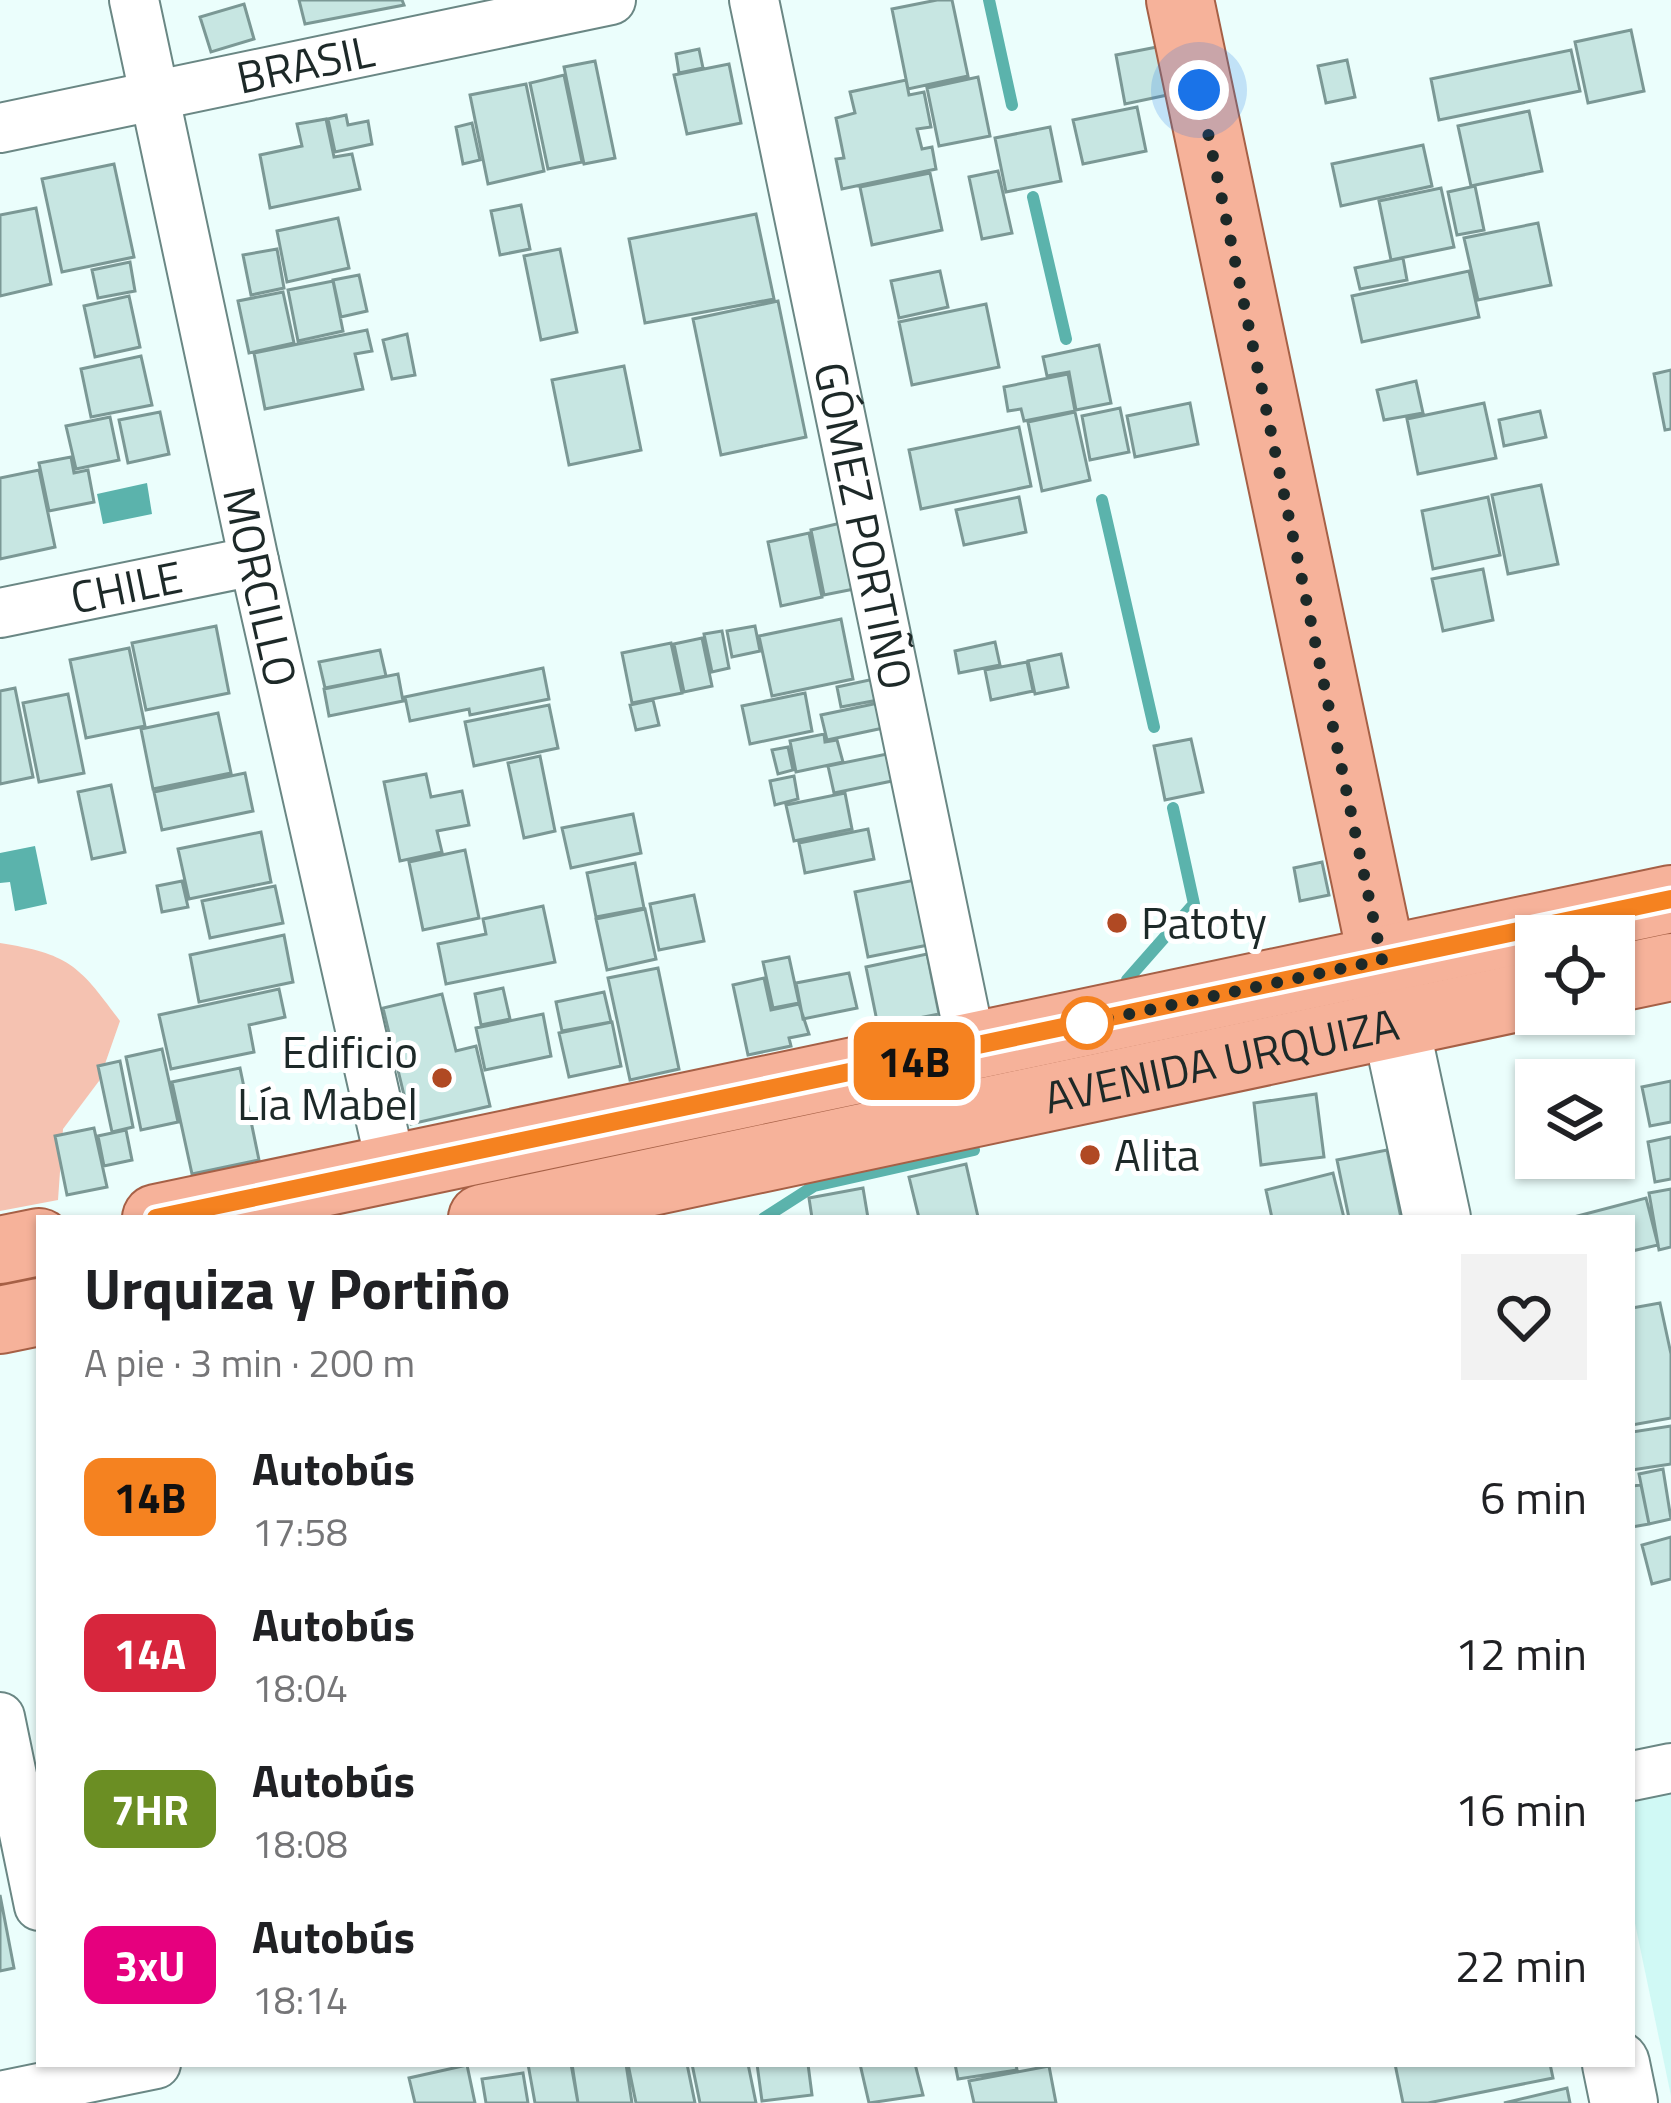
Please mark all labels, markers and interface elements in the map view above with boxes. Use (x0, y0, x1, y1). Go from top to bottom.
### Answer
street label: BRASIL (230, 16, 380, 111)
your location (1169, 60, 1229, 120)
street label: GÓMEZ PORTIÑO (797, 356, 931, 695)
street label: MORCILLO (206, 480, 316, 693)
street label: CHILE (64, 542, 188, 631)
place label: Patoty (1141, 888, 1267, 956)
marker: Patoty (1104, 910, 1130, 936)
map controls (1515, 915, 1635, 1179)
button: locate (1515, 915, 1635, 1035)
street label: AVENIDA URQUIZA (1038, 989, 1405, 1131)
unlabelled marker (1062, 998, 1112, 1048)
place label: Edificio Lía Mabel (237, 1017, 418, 1137)
line badge: 14B (845, 1022, 983, 1100)
text: 14B (878, 1029, 950, 1093)
button: layers (1515, 1059, 1635, 1179)
marker: Edificio Lía Mabel (429, 1065, 455, 1091)
place label: Alita (1114, 1120, 1199, 1188)
marker: Alita (1077, 1142, 1103, 1168)
text: Urquiza y Portiño (84, 1244, 510, 1331)
button: heart (1461, 1254, 1587, 1380)
text: A pie · 3 min · 200 m (84, 1333, 415, 1392)
text: Autobús (252, 1434, 415, 1502)
text: 6 min (1480, 1463, 1587, 1531)
text: 14B (114, 1465, 186, 1529)
text: 17:58 (252, 1502, 348, 1561)
text: Autobús (252, 1590, 415, 1658)
text: 12 min (1455, 1619, 1587, 1687)
text: 14A (114, 1621, 186, 1685)
text: 18:04 (252, 1658, 348, 1717)
text: Autobús (252, 1746, 415, 1814)
text: 16 min (1455, 1775, 1587, 1843)
text: 7HR (111, 1777, 189, 1841)
text: 18:08 (252, 1814, 348, 1873)
text: Autobús (252, 1902, 415, 1970)
text: 22 min (1455, 1931, 1587, 1999)
text: 3xU (115, 1933, 185, 1997)
text: 18:14 (252, 1970, 348, 2029)

